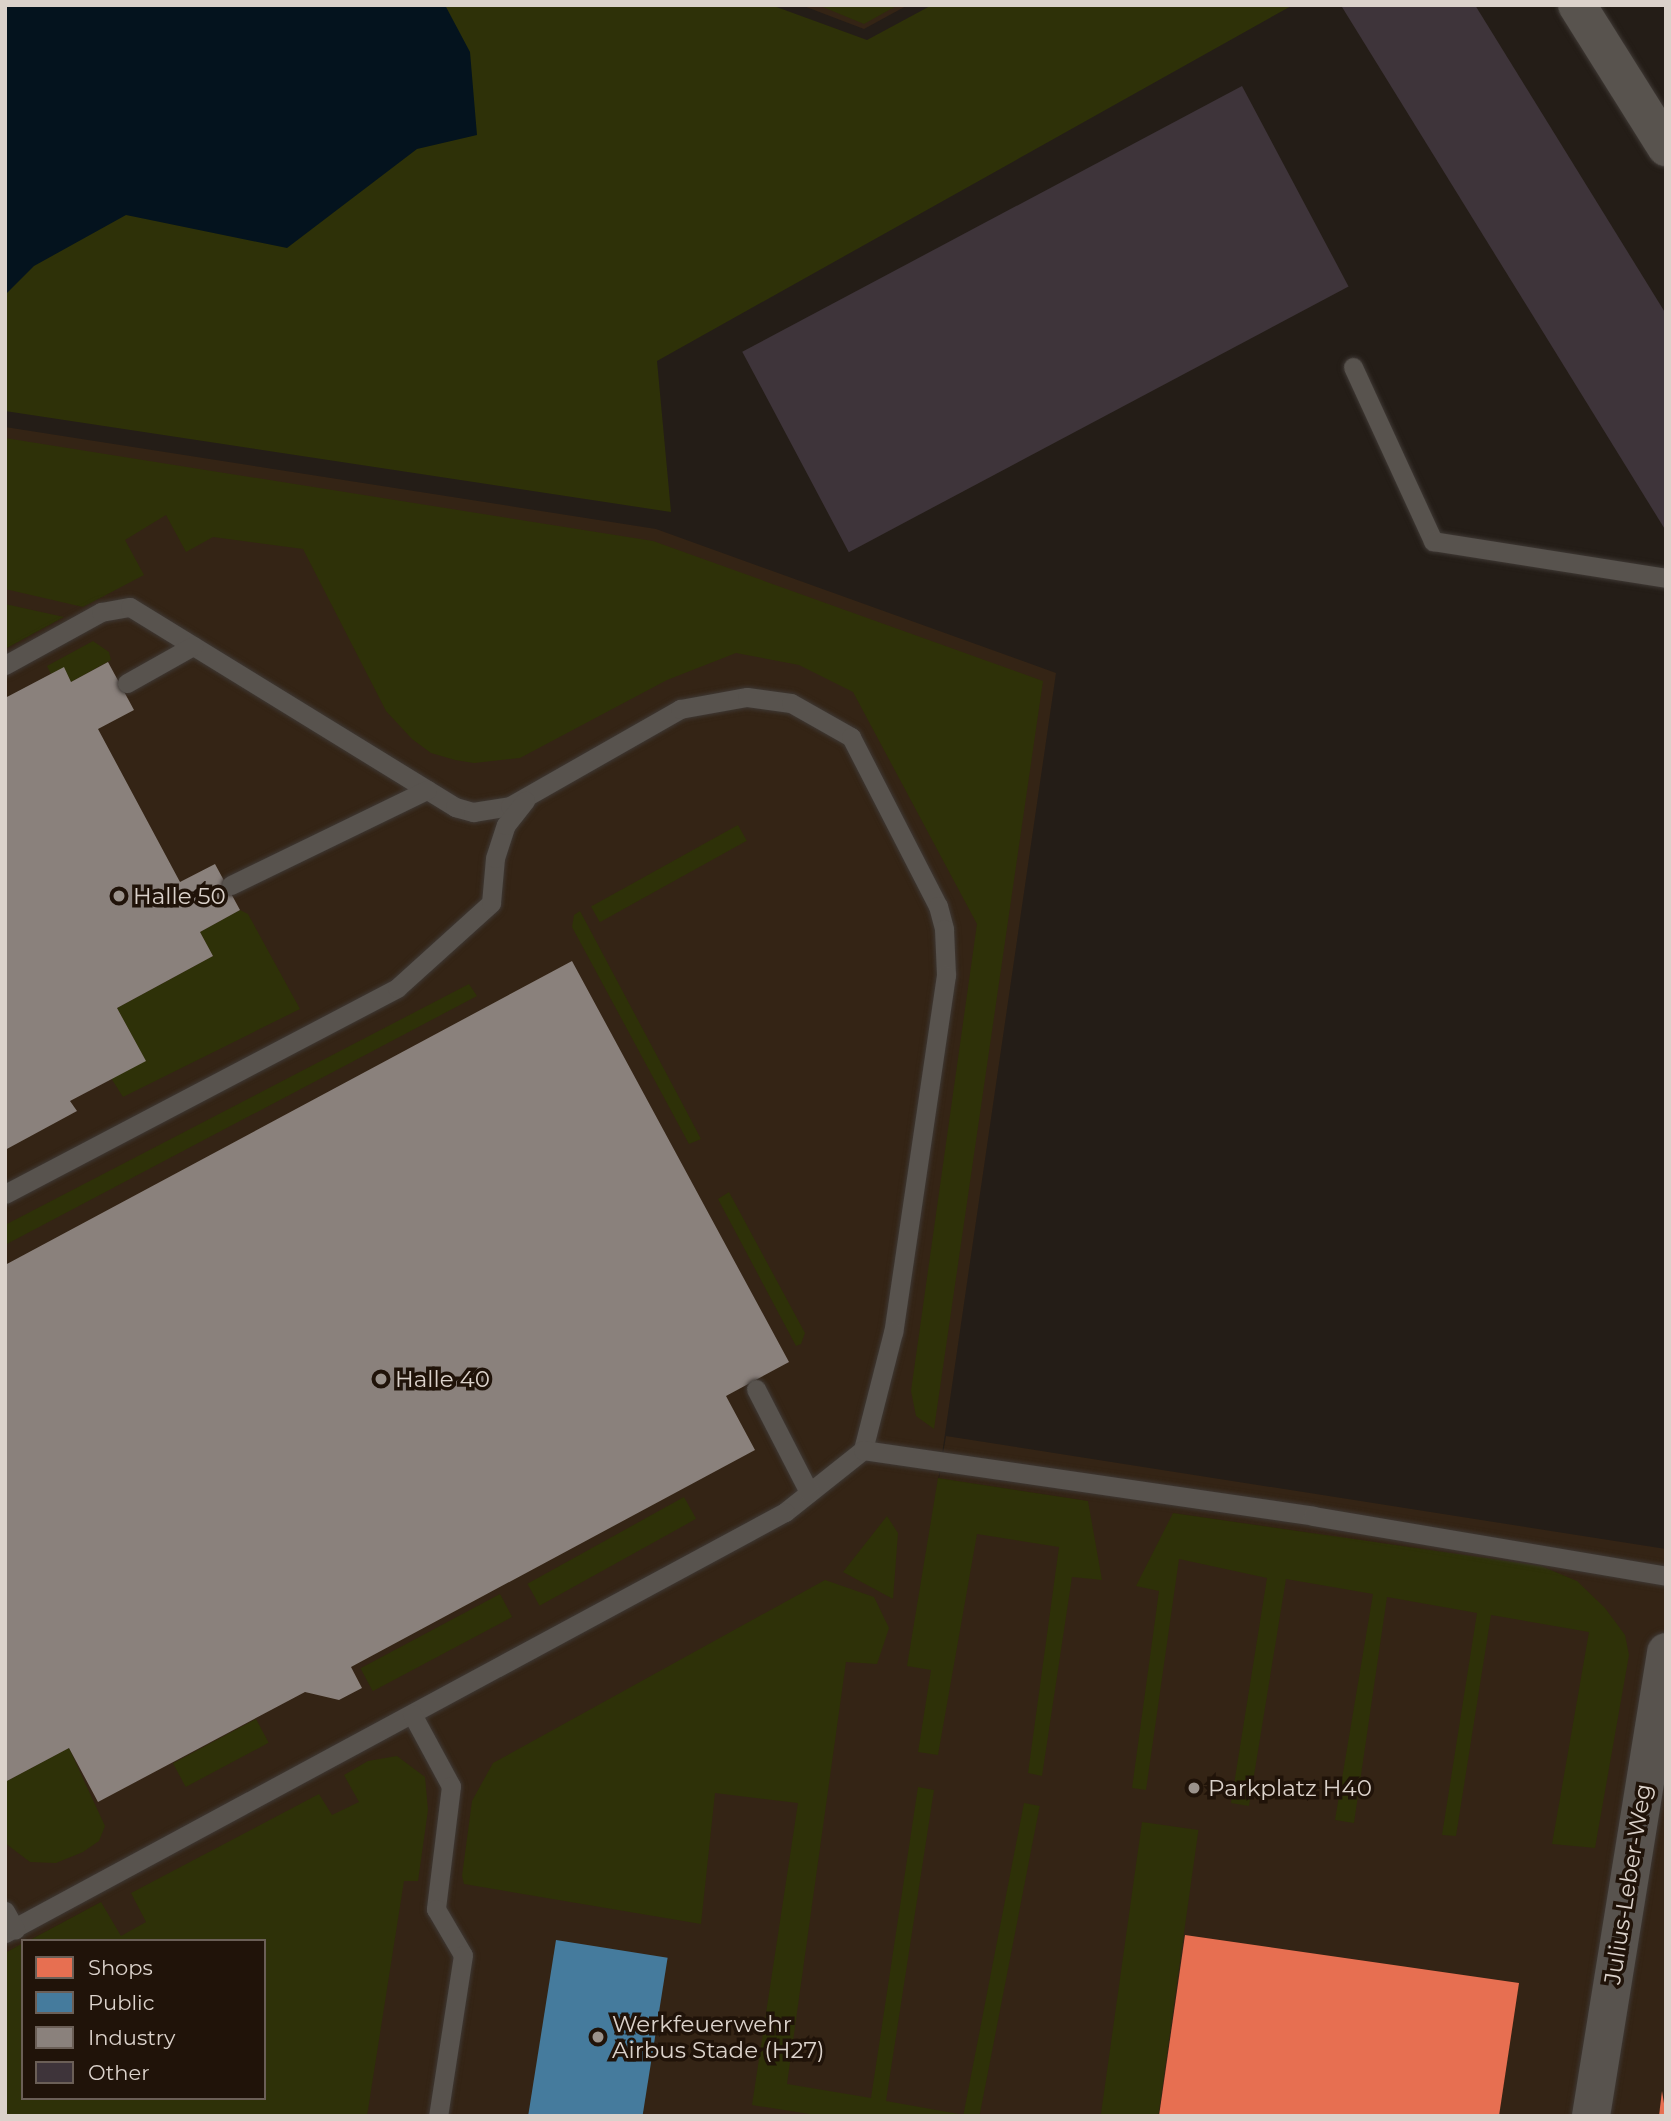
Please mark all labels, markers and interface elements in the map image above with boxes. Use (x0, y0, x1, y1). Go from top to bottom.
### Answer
place label: Halle 50 (133, 882, 226, 910)
marker: Halle 50 (111, 888, 127, 904)
place label: Halle 40 (395, 1365, 490, 1393)
marker: Halle 40 (373, 1371, 389, 1387)
place label: Parkplatz H40 (1208, 1774, 1372, 1802)
marker: Parkplatz H40 (1186, 1780, 1202, 1796)
street label: Julius-Leber-Weg (1599, 1782, 1657, 1986)
legend (21, 1939, 266, 2100)
text: Shops (88, 1955, 153, 1980)
text: Public (88, 1990, 155, 2015)
place label: Werkfeuerwehr Airbus Stade (H27) (612, 2010, 825, 2064)
text: Industry (88, 2025, 175, 2050)
marker: Werkfeuerwehr Airbus Stade (H27) (590, 2029, 606, 2045)
text: Other (88, 2060, 150, 2085)

